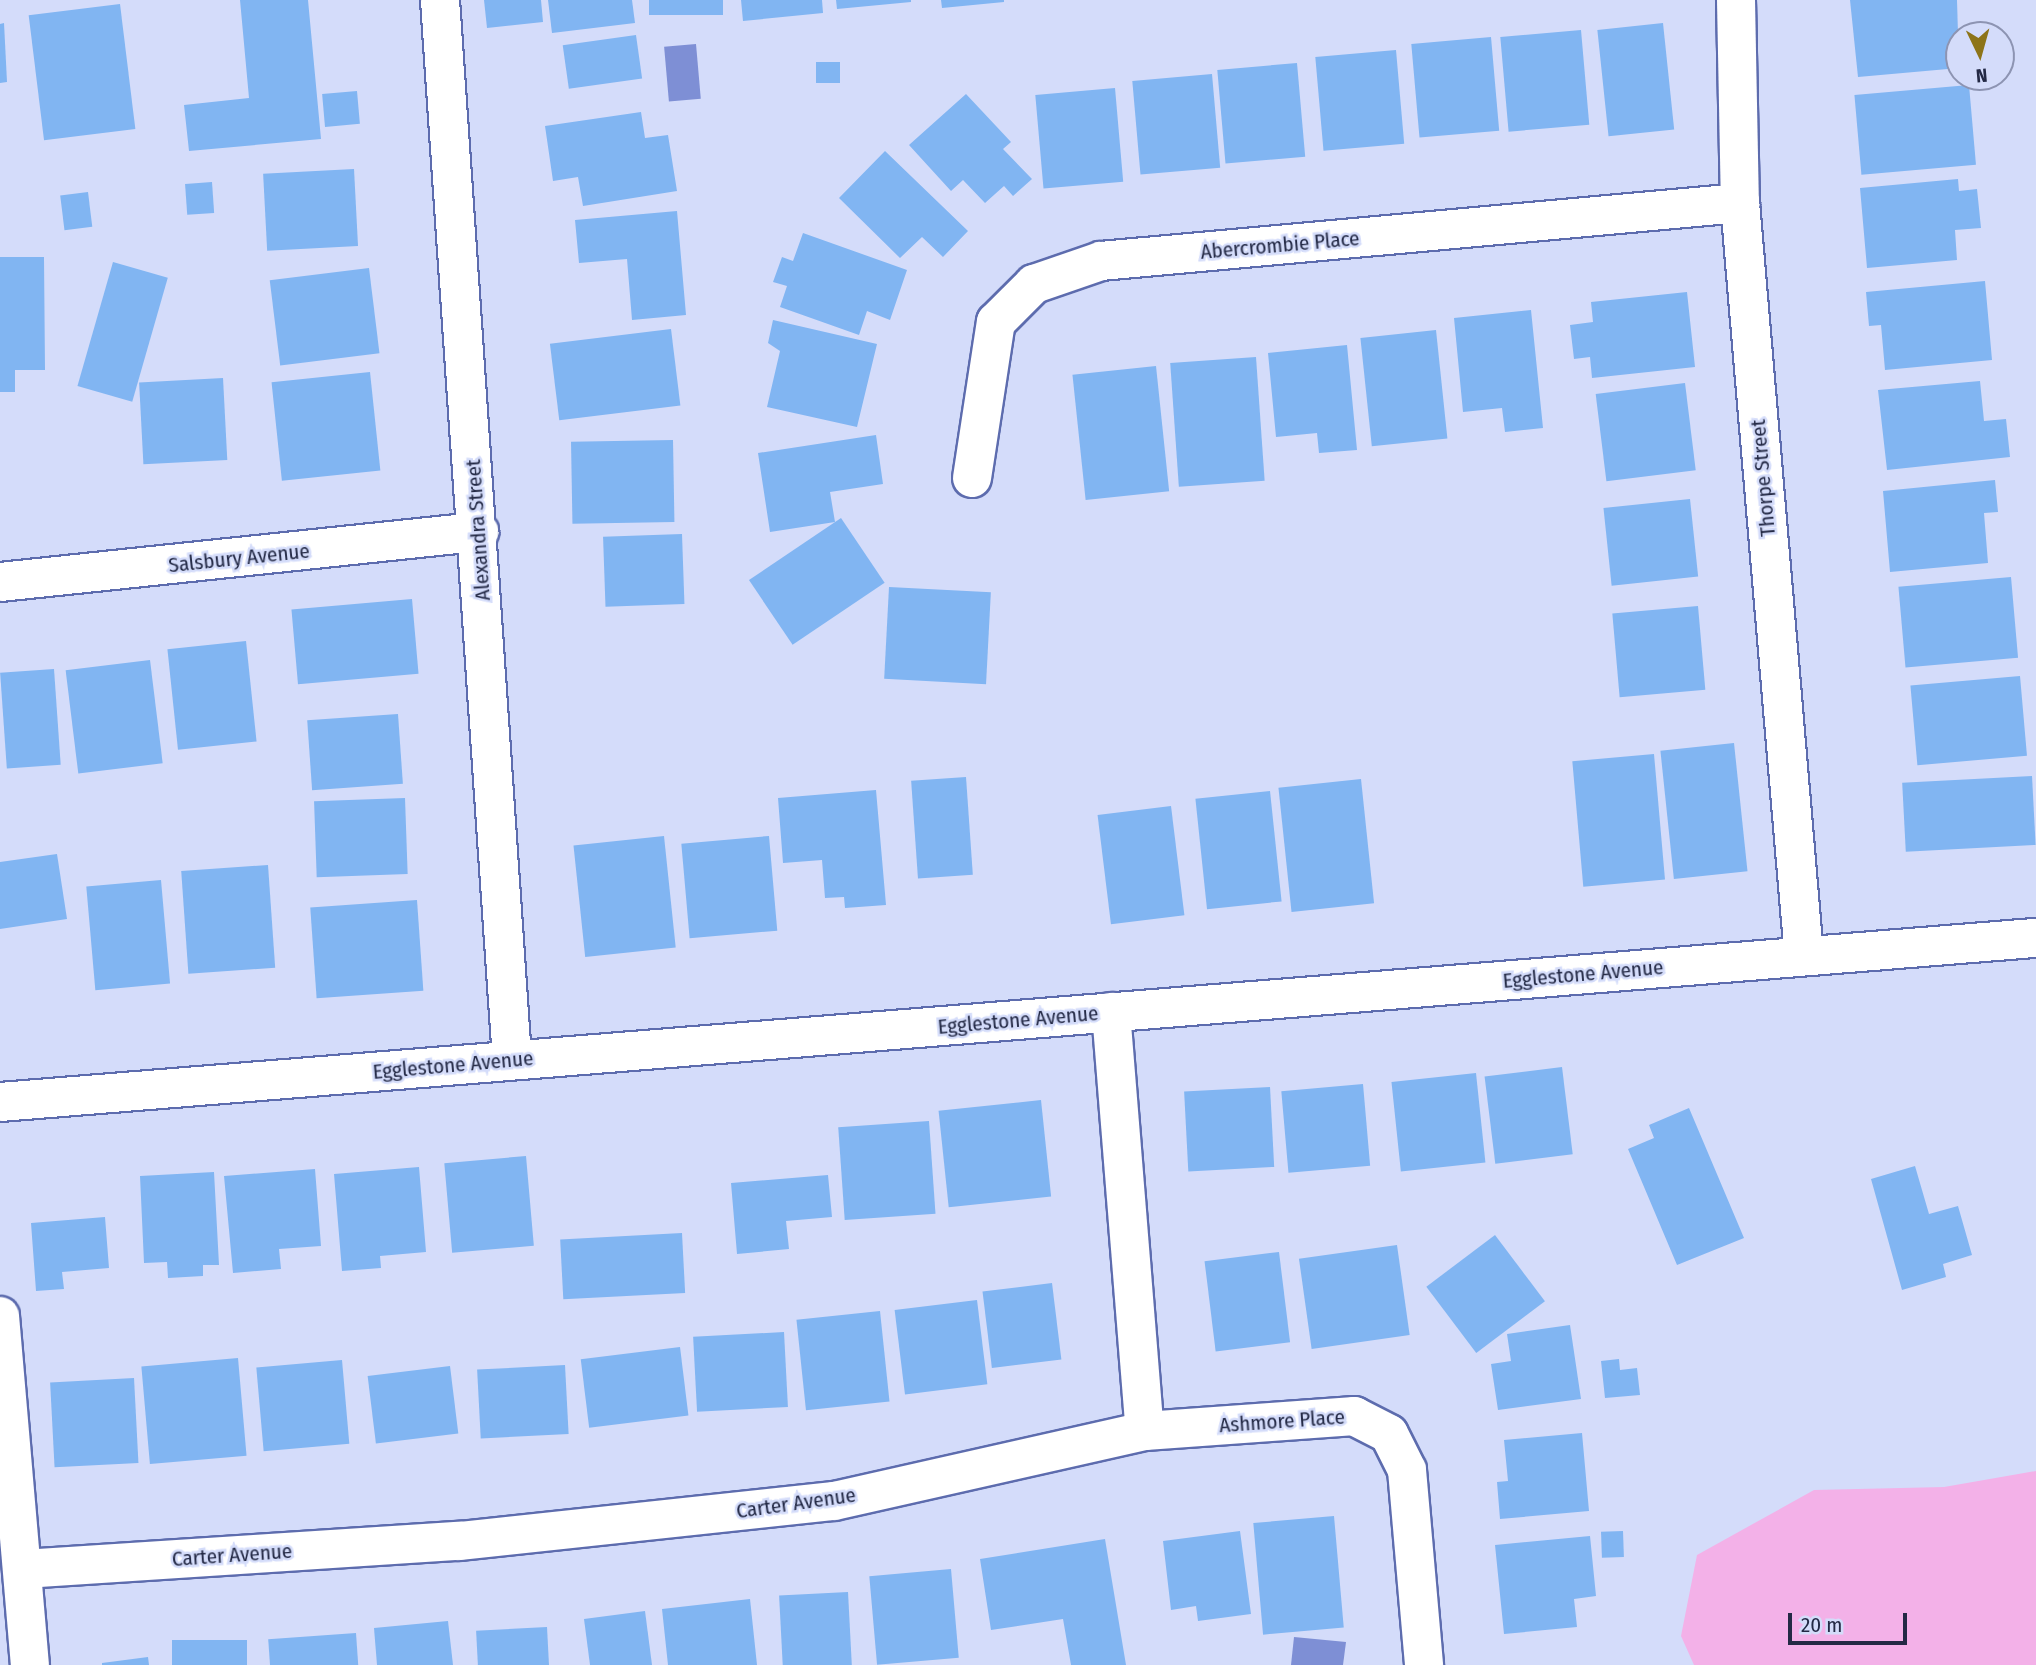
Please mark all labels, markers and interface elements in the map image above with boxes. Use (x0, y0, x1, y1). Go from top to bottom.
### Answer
north arrow (1945, 21, 2015, 91)
text: N (1975, 63, 1988, 87)
street label: Abercrombie Place (1199, 225, 1361, 265)
street label: Thorpe Street (1745, 418, 1781, 538)
street label: Alexandra Street (460, 458, 496, 602)
street label: Salsbury Avenue (167, 538, 311, 578)
street label: Egglestone Avenue (1502, 954, 1664, 994)
street label: Egglestone Avenue (937, 1000, 1099, 1040)
street label: Egglestone Avenue (372, 1045, 534, 1085)
street label: Ashmore Place (1218, 1404, 1346, 1438)
street label: Carter Avenue (735, 1482, 857, 1524)
street label: Carter Avenue (171, 1538, 293, 1572)
scale bar (1791, 1598, 1910, 1642)
text: 20 m (1801, 1612, 1842, 1638)

